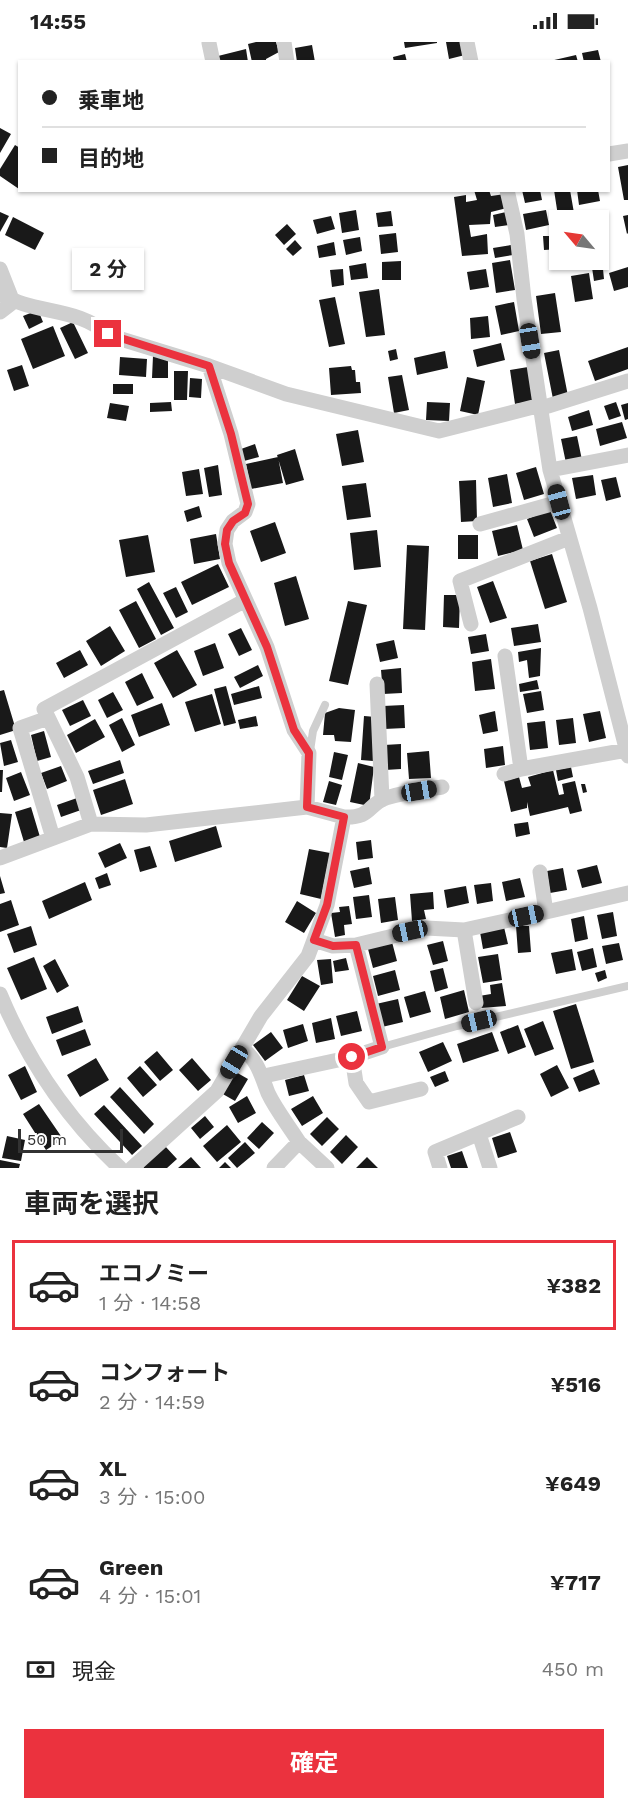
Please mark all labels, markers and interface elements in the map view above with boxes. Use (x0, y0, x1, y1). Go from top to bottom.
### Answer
text: 14:55 (30, 9, 86, 34)
text: 乗車地 (78, 88, 144, 113)
text: 目的地 (78, 146, 144, 171)
north arrow (549, 210, 609, 270)
map controls (549, 210, 609, 270)
callout: 2 分 (72, 247, 144, 289)
text: 2 分 (89, 257, 127, 281)
route end (94, 320, 121, 347)
car (518, 322, 542, 360)
car (546, 482, 572, 522)
car (400, 779, 438, 803)
car (507, 903, 545, 929)
car (391, 918, 429, 944)
car (459, 1008, 499, 1034)
car (217, 1042, 251, 1082)
route start (338, 1043, 365, 1070)
scale bar (18, 1126, 123, 1154)
text: 50 m (27, 1130, 67, 1149)
text: 車両を選択 (24, 1188, 159, 1220)
icon: car (27, 1258, 81, 1312)
text: エコノミー (99, 1261, 209, 1286)
text: ¥382 (546, 1273, 601, 1298)
text: 1 分 · 14:58 (99, 1291, 201, 1315)
icon: car (27, 1357, 81, 1411)
text: コンフォート (99, 1360, 230, 1385)
text: ¥516 (550, 1372, 601, 1397)
text: 2 分 · 14:59 (99, 1390, 205, 1414)
icon: car (27, 1456, 81, 1510)
text: XL (99, 1456, 127, 1481)
text: ¥649 (545, 1471, 601, 1496)
text: 3 分 · 15:00 (99, 1485, 205, 1509)
icon: car (27, 1555, 81, 1609)
text: Green (99, 1555, 163, 1580)
text: ¥717 (550, 1570, 601, 1595)
text: 4 分 · 15:01 (99, 1584, 201, 1608)
icon: cash (24, 1653, 57, 1686)
text: 450 m (542, 1657, 604, 1681)
text: 現金 (72, 1659, 116, 1684)
button: 確定 (24, 1729, 604, 1798)

